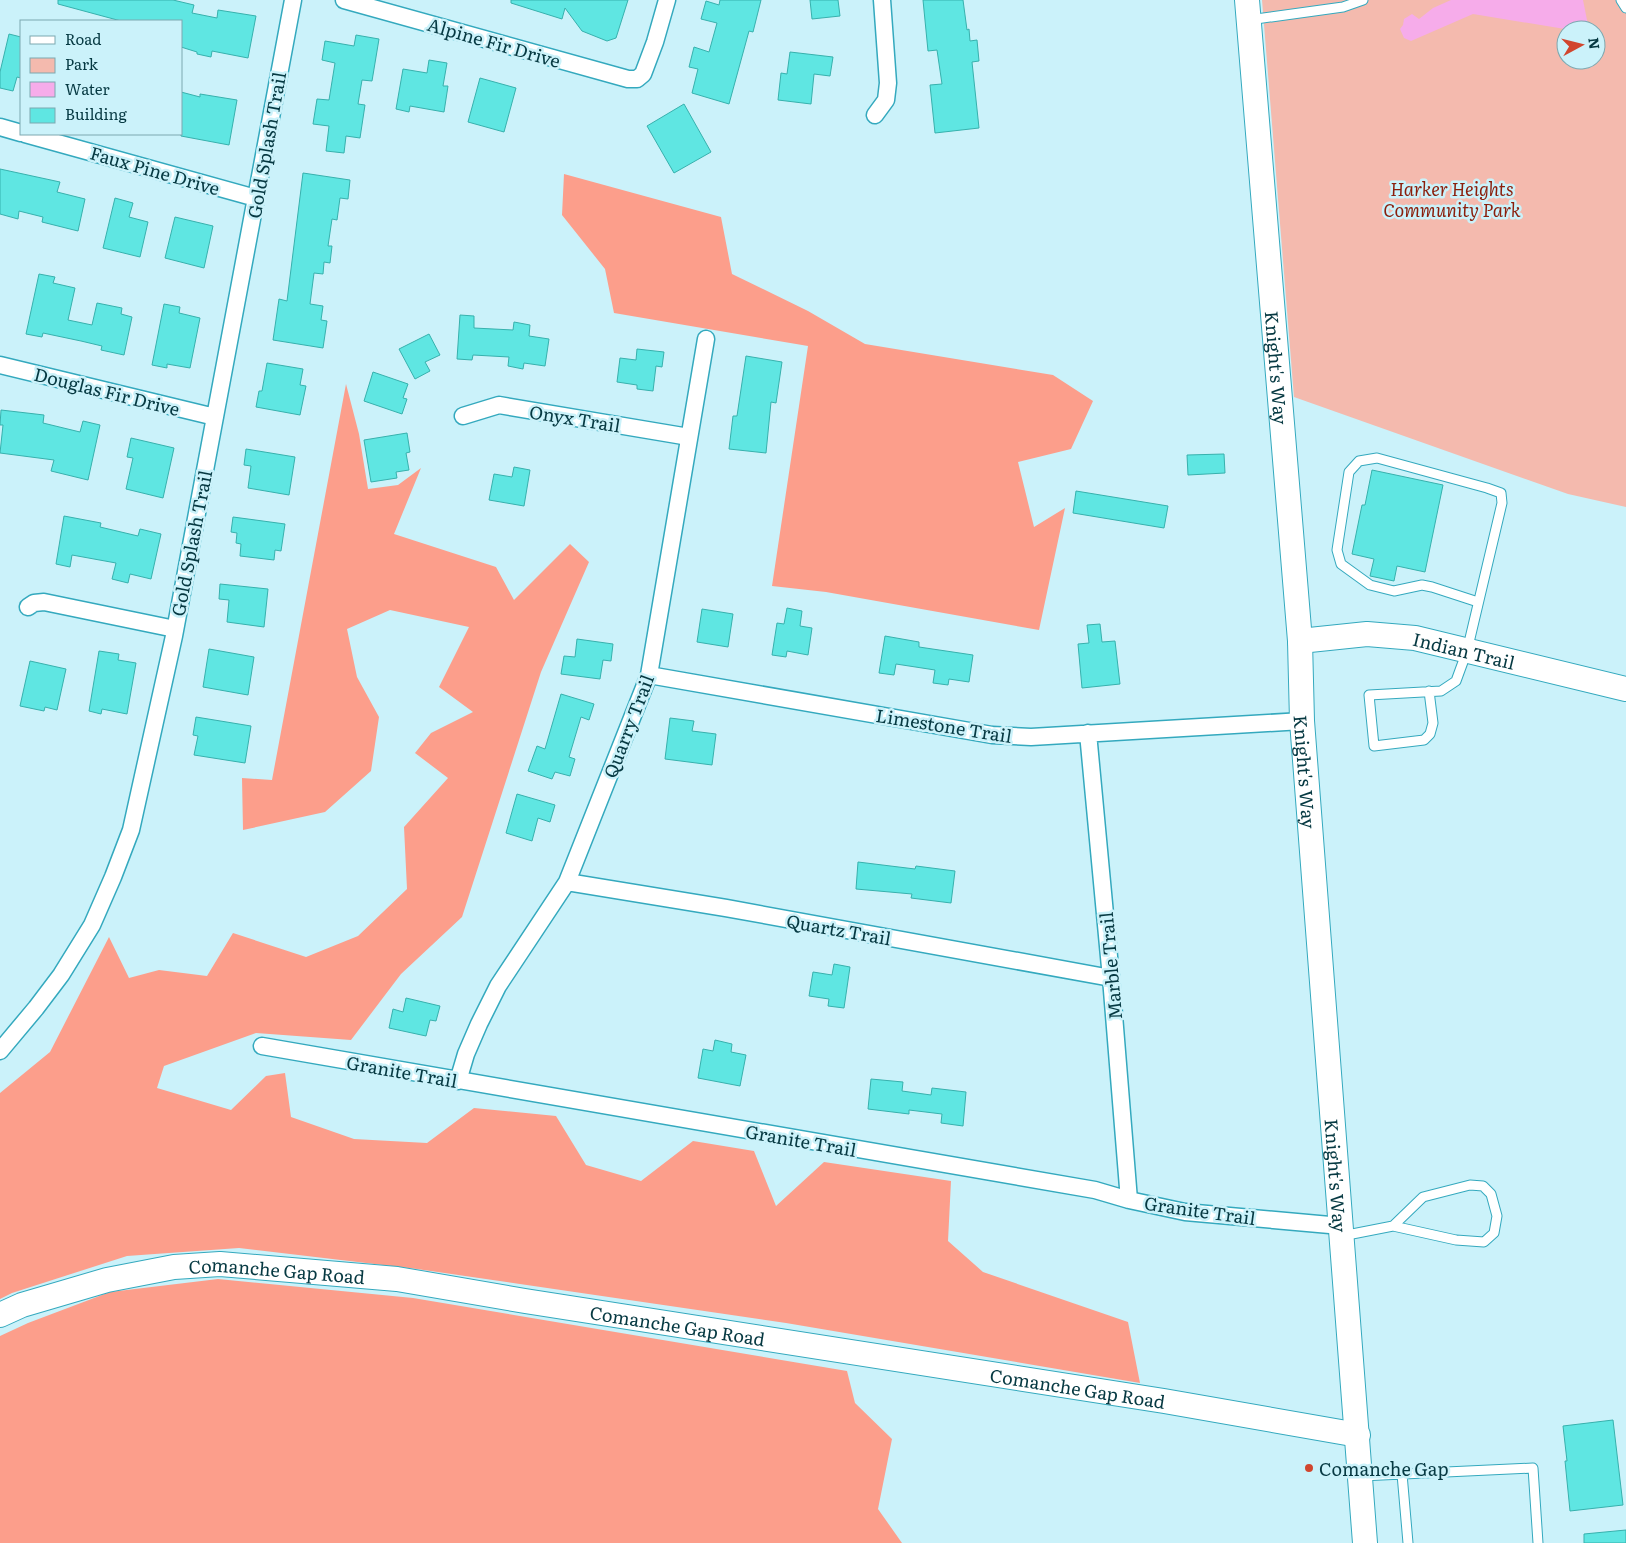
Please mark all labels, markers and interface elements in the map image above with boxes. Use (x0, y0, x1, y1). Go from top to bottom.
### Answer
street label: Alpine Fir Drive (424, 10, 564, 74)
legend (20, 20, 182, 135)
north arrow (1556, 20, 1606, 70)
text: Road (65, 27, 101, 50)
text: N (1584, 36, 1606, 51)
text: Park (65, 52, 99, 75)
street label: Gold Splash Trail (240, 70, 292, 220)
text: Water (65, 77, 110, 100)
text: Building (65, 102, 127, 125)
street label: Faux Pine Drive (87, 139, 223, 201)
park label: Harker Heights Community Park (1383, 175, 1521, 223)
street label: Knight's Way (1259, 310, 1296, 426)
street label: Douglas Fir Drive (31, 360, 183, 422)
street label: Onyx Trail (528, 397, 622, 439)
street label: Gold Splash Trail (164, 468, 218, 618)
street label: Indian Trail (1410, 624, 1518, 675)
street label: Quarry Trail (596, 670, 660, 782)
street label: Limestone Trail (874, 701, 1014, 749)
street label: Knight's Way (1288, 714, 1324, 830)
street label: Quartz Trail (785, 907, 893, 951)
street label: Marble Trail (1092, 911, 1128, 1021)
street label: Granite Trail (344, 1048, 460, 1094)
street label: Granite Trail (743, 1117, 859, 1163)
street label: Knight's Way (1319, 1118, 1355, 1234)
street label: Granite Trail (1143, 1189, 1257, 1231)
street label: Comanche Gap Road (188, 1250, 366, 1290)
street label: Comanche Gap Road (588, 1298, 767, 1352)
street label: Comanche Gap Road (988, 1360, 1167, 1415)
place label: Comanche Gap (1319, 1455, 1449, 1482)
marker: Comanche Gap (1303, 1462, 1315, 1474)

